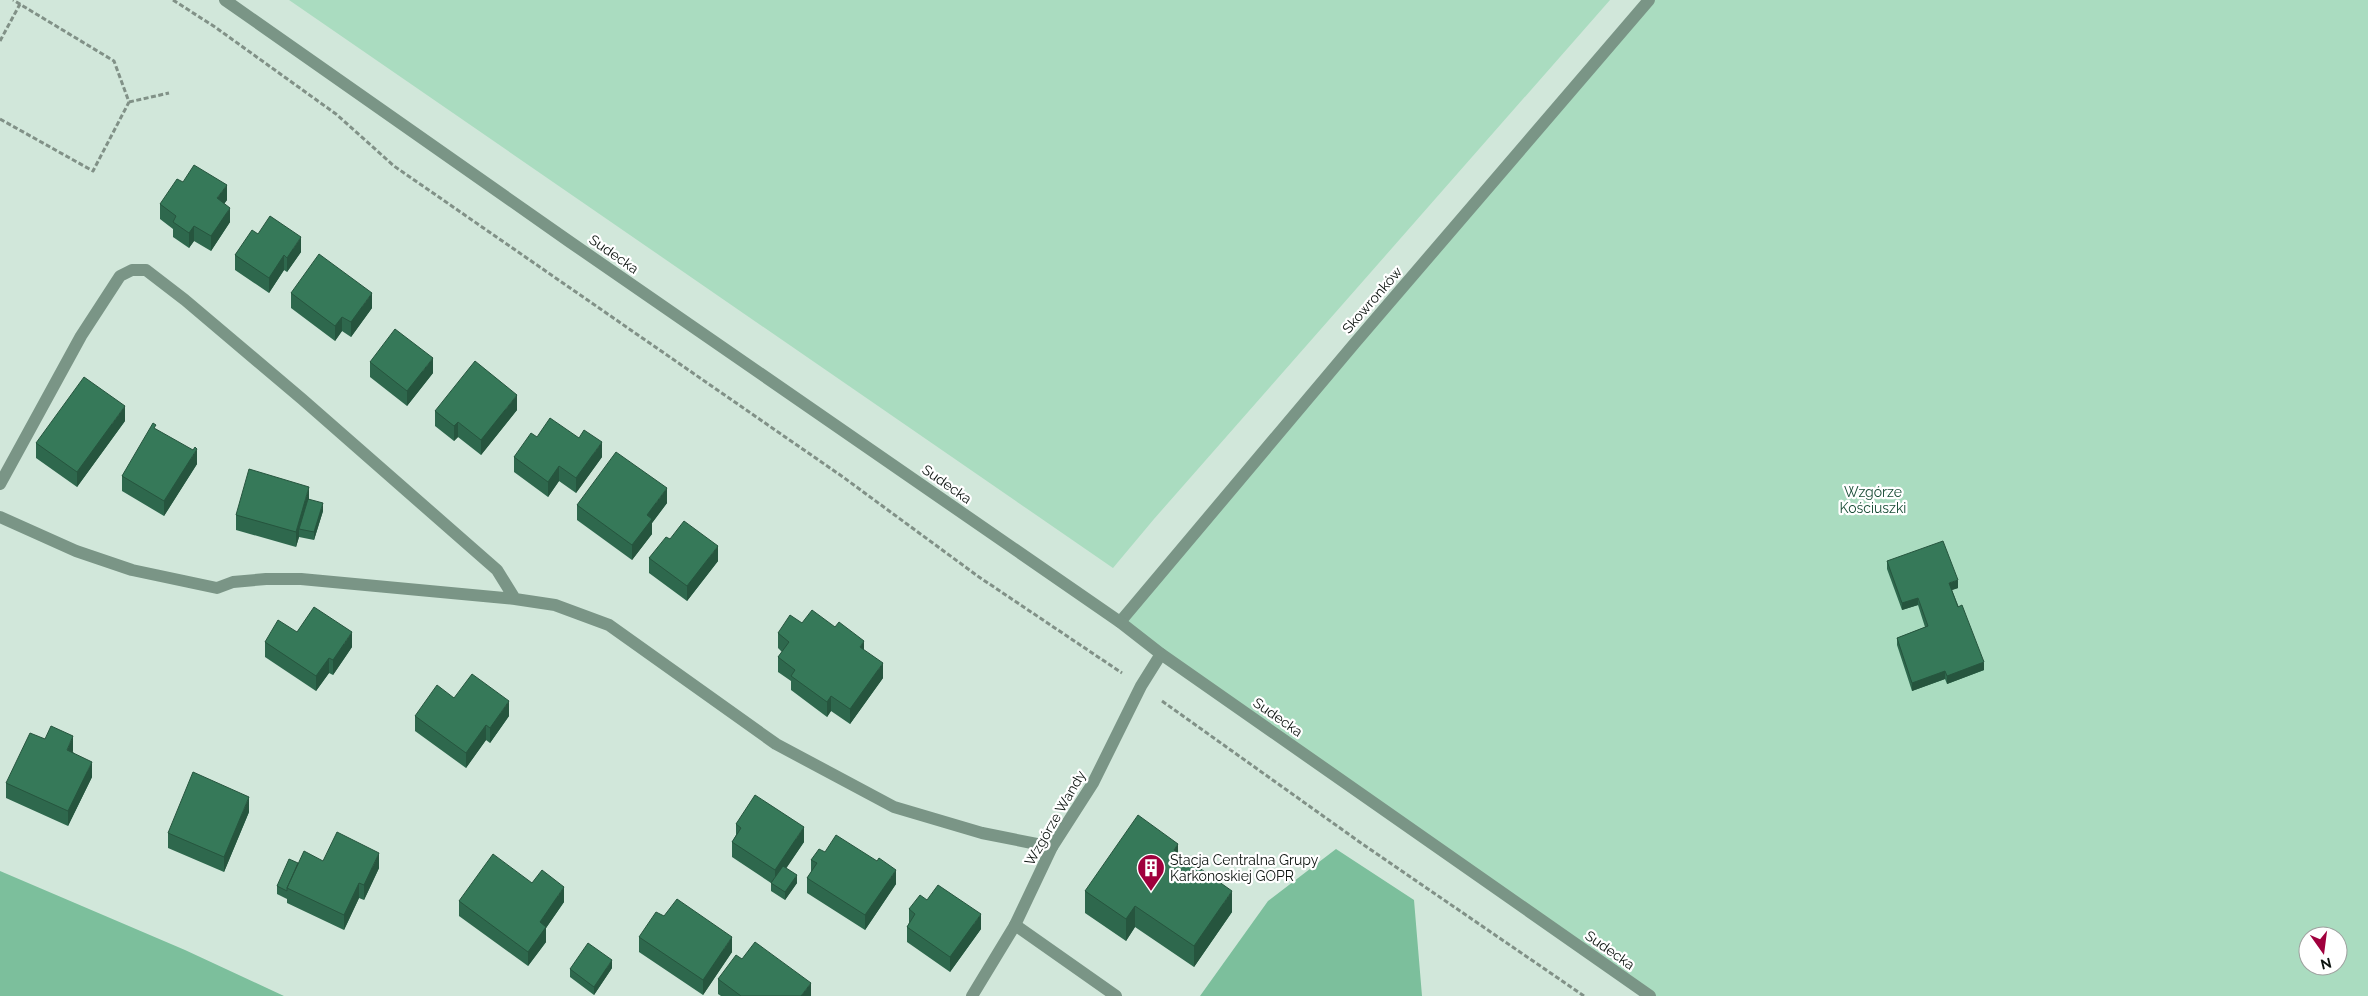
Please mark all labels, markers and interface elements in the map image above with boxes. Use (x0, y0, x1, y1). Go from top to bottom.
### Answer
street label: Sudecka (586, 231, 642, 277)
street label: Skowronków (1339, 263, 1406, 336)
street label: Sudecka (919, 461, 975, 507)
park label: Wzgórze Kościuszki (1840, 484, 1906, 516)
street label: Sudecka (1250, 694, 1306, 740)
street label: Wzgórze Wandy (1021, 767, 1089, 868)
place label: Stacja Centralna Grupy Karkonoskiej GOPR (1170, 852, 1319, 884)
building icon: Stacja Centralna Grupy Karkonoskiej GOPR (1136, 853, 1166, 892)
north arrow (2298, 926, 2348, 976)
street label: Sudecka (1582, 927, 1638, 973)
text: N (2319, 955, 2333, 973)

